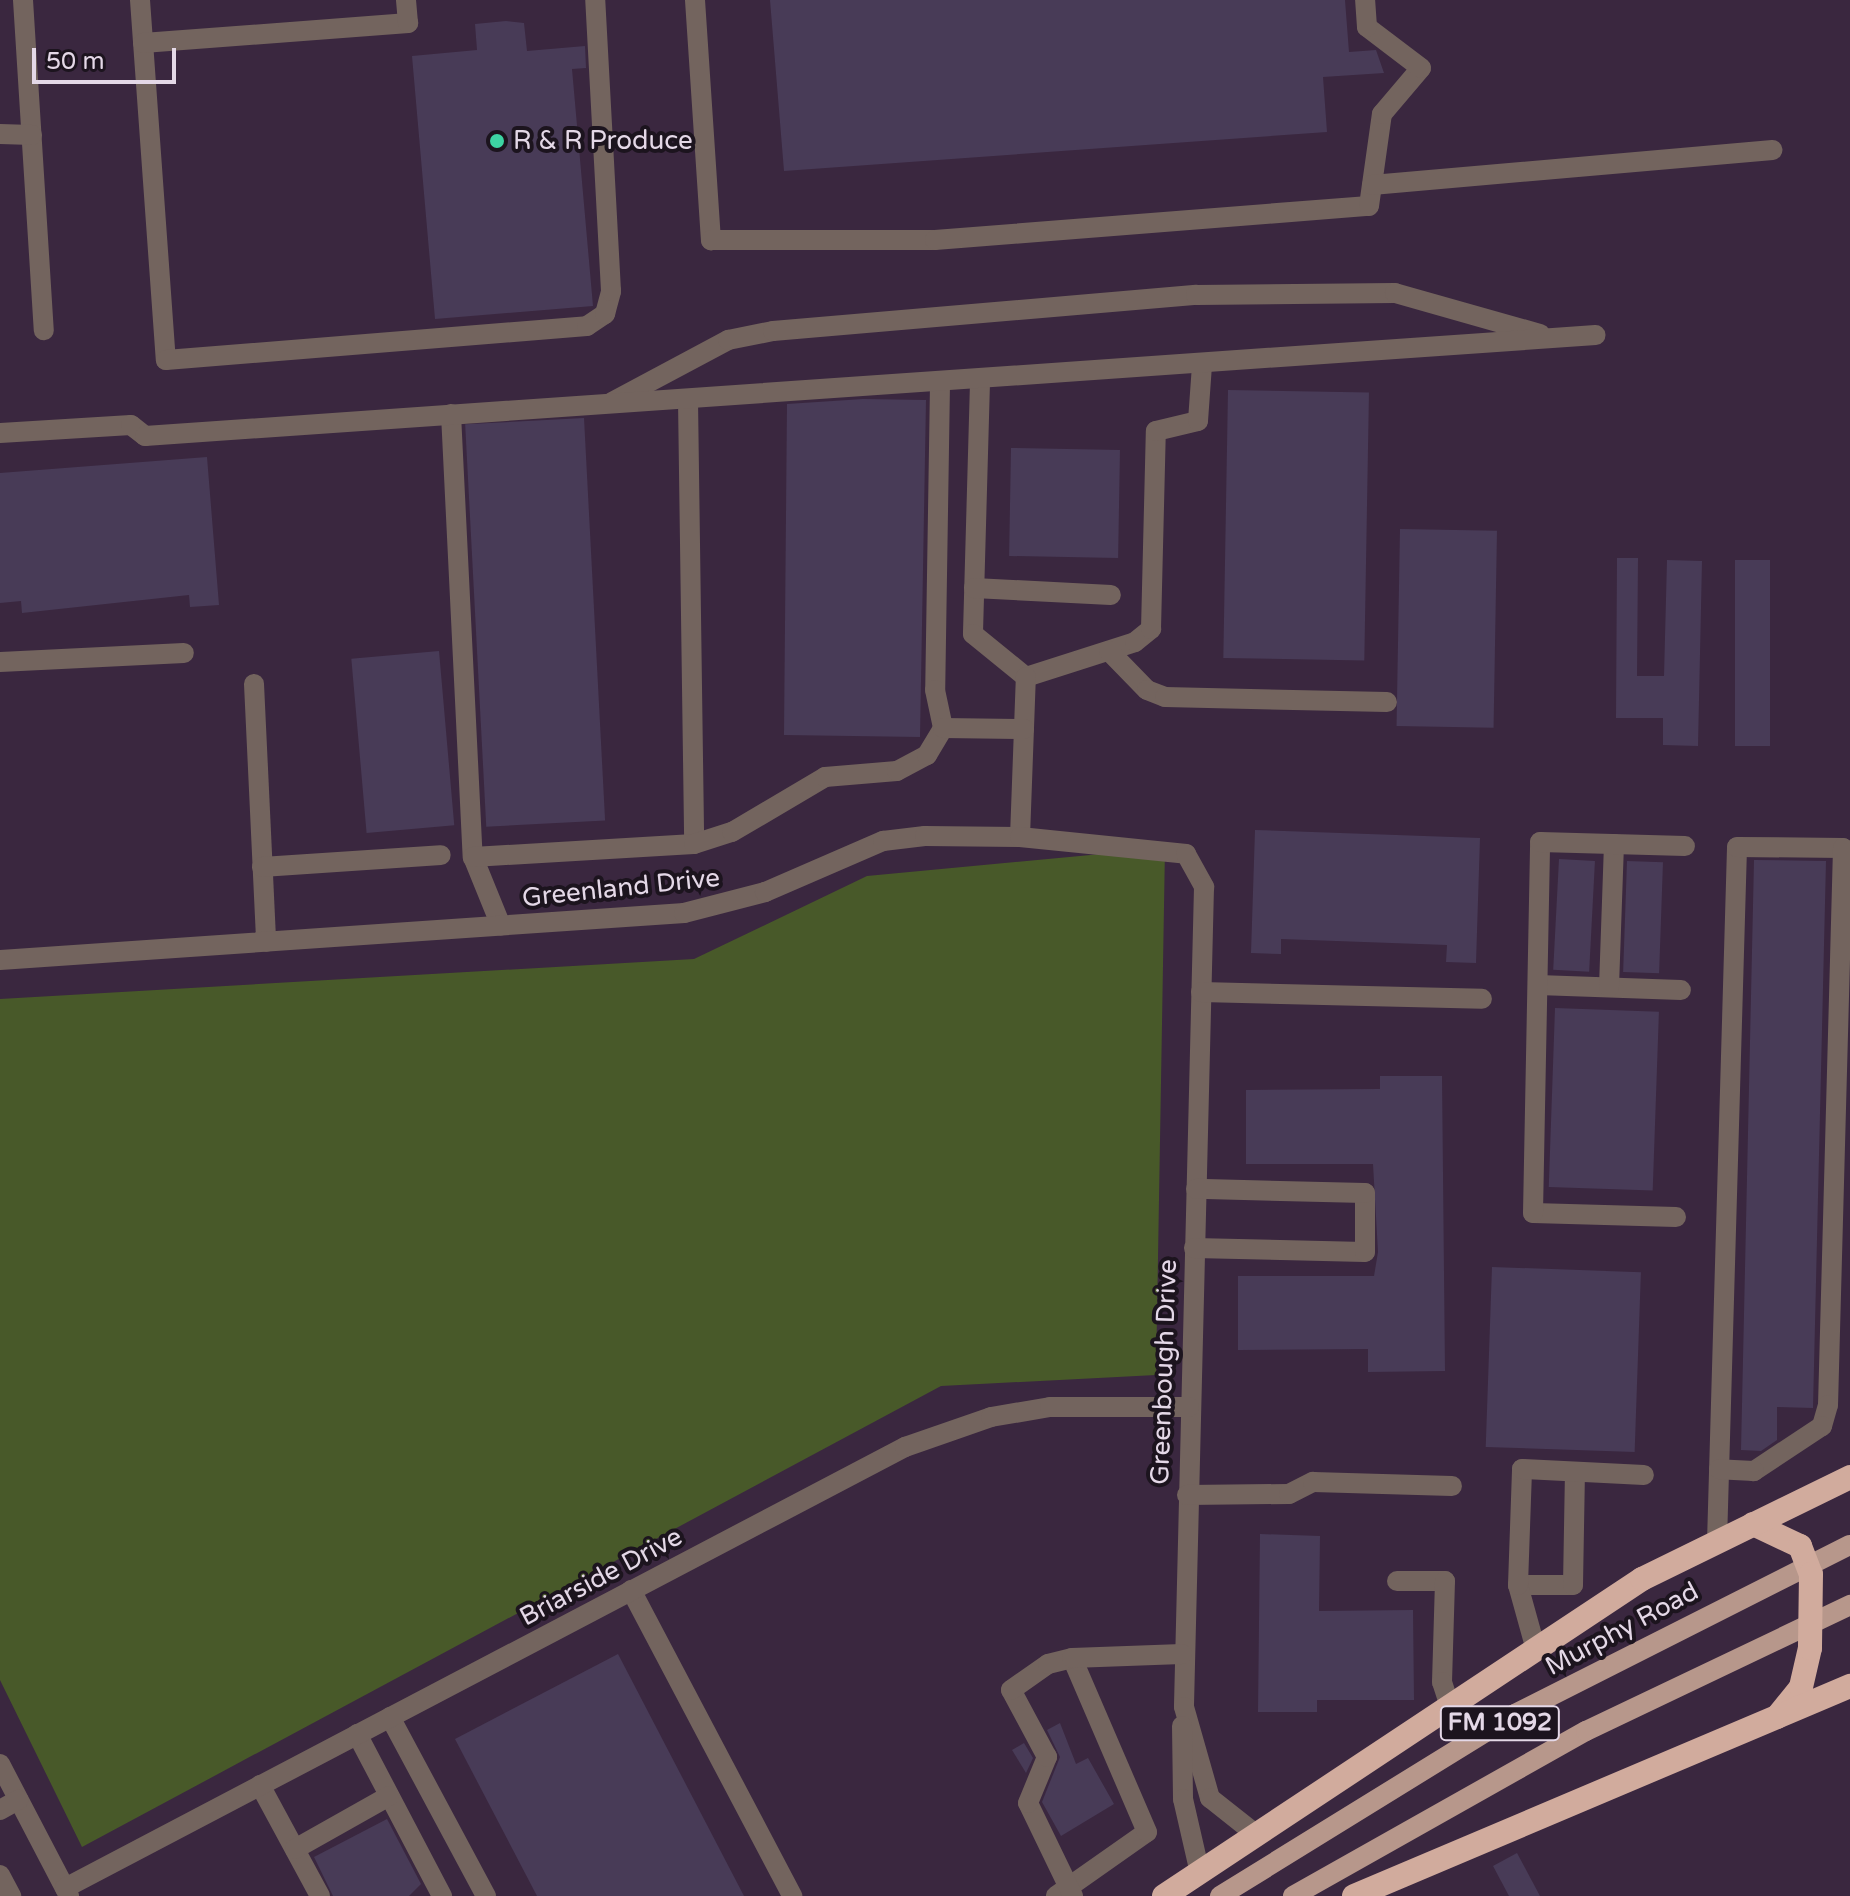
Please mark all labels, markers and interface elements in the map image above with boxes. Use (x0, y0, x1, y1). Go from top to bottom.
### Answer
scale bar (36, 32, 180, 82)
text: 50 m (46, 47, 104, 76)
place label: R & R Produce (513, 125, 693, 157)
marker: R & R Produce (488, 132, 506, 150)
street label: Greenland Drive (521, 862, 721, 914)
street label: Greenbough Drive (1144, 1259, 1184, 1485)
street label: Briarside Drive (514, 1521, 688, 1633)
street label: Murphy Road (1540, 1576, 1704, 1682)
road number: FM 1092 (1438, 1703, 1562, 1743)

